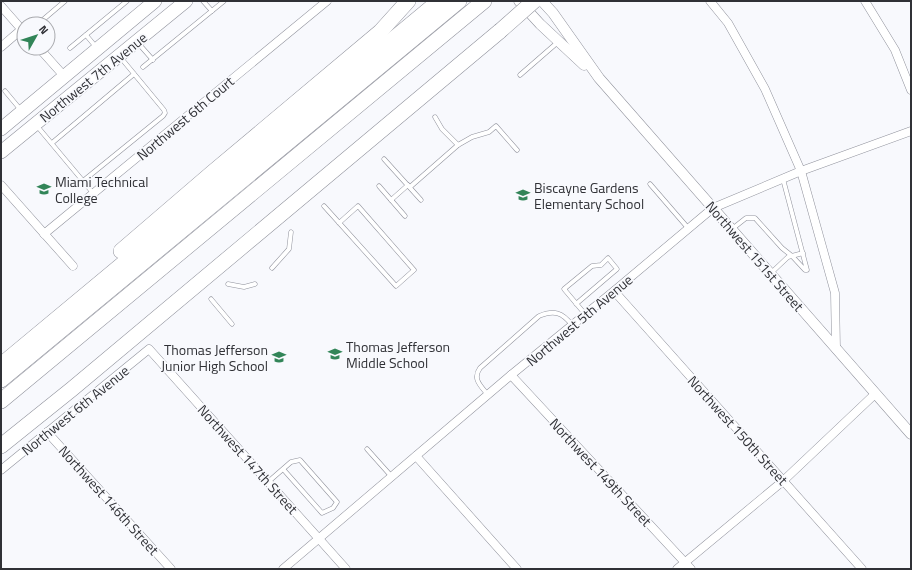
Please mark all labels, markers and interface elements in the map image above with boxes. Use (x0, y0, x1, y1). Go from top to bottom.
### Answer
north arrow (16, 16, 56, 56)
street label: Northwest 7th Avenue (36, 29, 150, 125)
street label: Northwest 6th Court (132, 71, 238, 165)
place label: Miami Technical College (55, 171, 148, 208)
place label: Biscayne Gardens Elementary School (534, 177, 644, 214)
school or university icon: Miami Technical College (36, 181, 52, 197)
school or university icon: Biscayne Gardens Elementary School (515, 187, 531, 203)
street label: Northwest 151st Street (701, 196, 809, 316)
street label: Northwest 5th Avenue (521, 269, 637, 371)
place label: Thomas Jefferson Middle School (346, 336, 450, 373)
place label: Thomas Jefferson Junior High School (161, 339, 268, 376)
school or university icon: Thomas Jefferson Middle School (327, 346, 343, 362)
school or university icon: Thomas Jefferson Junior High School (271, 349, 287, 365)
street label: Northwest 6th Avenue (17, 360, 133, 460)
street label: Northwest 150th Street (683, 370, 793, 490)
street label: Northwest 147th Street (193, 399, 303, 519)
street label: Northwest 149th Street (545, 413, 657, 531)
street label: Northwest 146th Street (54, 440, 164, 560)

